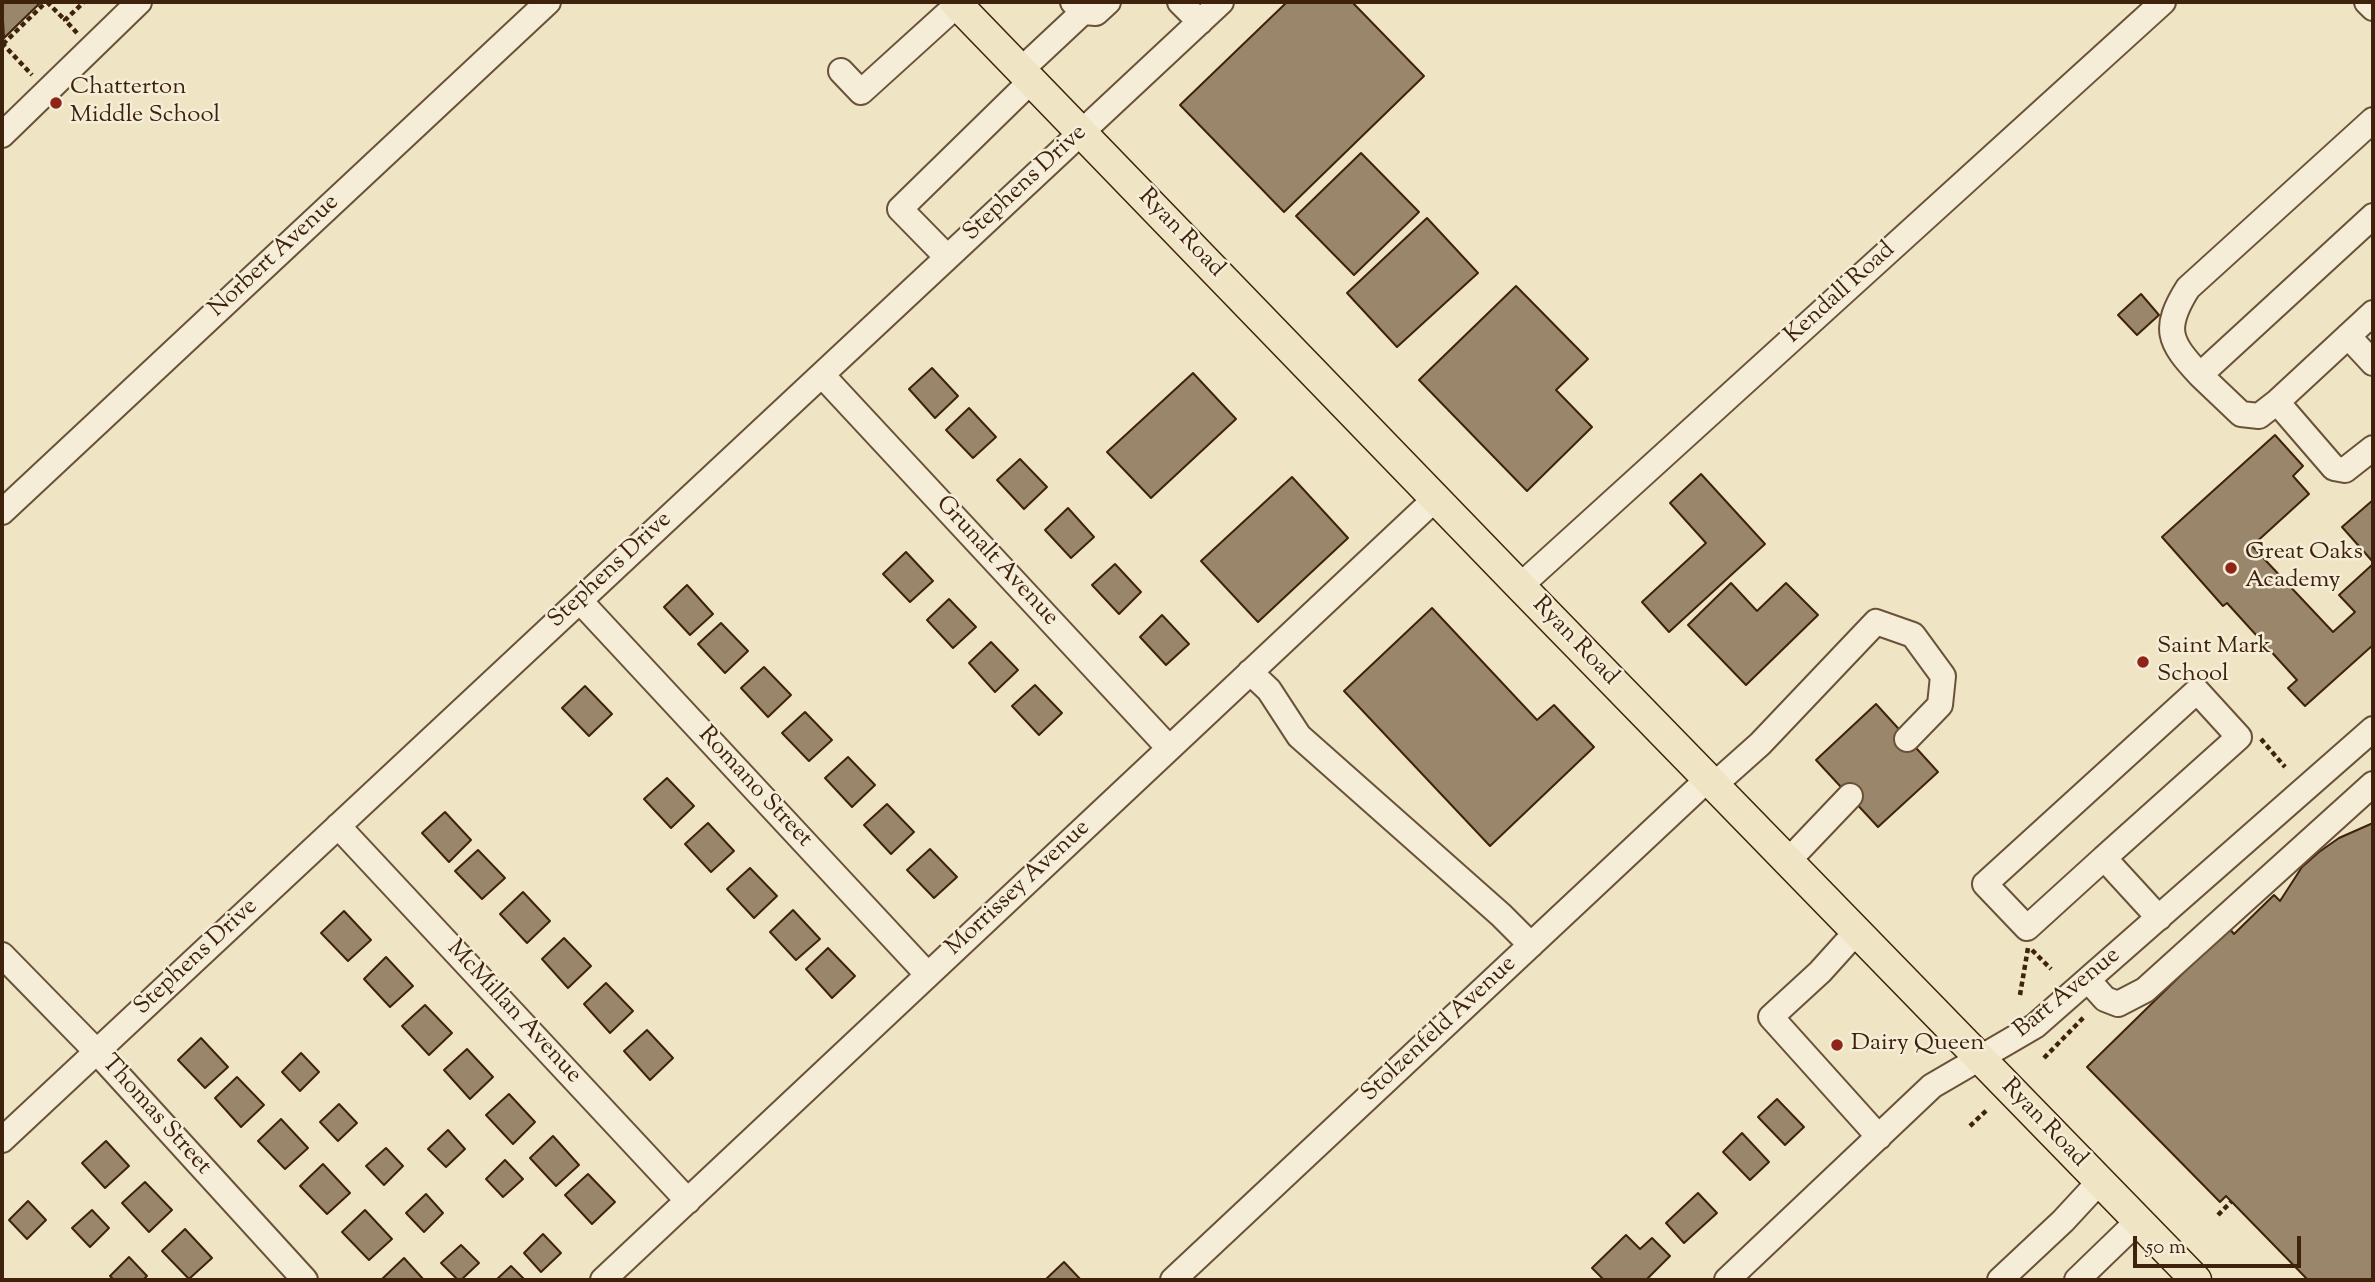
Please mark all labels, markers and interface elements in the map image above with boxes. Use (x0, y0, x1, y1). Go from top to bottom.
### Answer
place label: Chatterton Middle School (70, 75, 220, 131)
marker: Chatterton Middle School (48, 95, 64, 111)
street label: Stephens Drive (958, 120, 1094, 248)
street label: Ryan Road (1131, 184, 1229, 284)
street label: Norbert Avenue (204, 189, 346, 325)
street label: Kendall Road (1780, 237, 1902, 351)
street label: Grunalt Avenue (928, 491, 1064, 633)
street label: Stephens Drive (543, 507, 679, 635)
place label: Great Oaks Academy (2245, 540, 2363, 596)
marker: Great Oaks Academy (2223, 560, 2239, 576)
street label: Ryan Road (1525, 592, 1623, 692)
place label: Saint Mark School (2157, 634, 2271, 690)
marker: Saint Mark School (2135, 654, 2151, 670)
street label: Romano Street (691, 722, 817, 854)
street label: Morrissey Avenue (941, 815, 1097, 963)
street label: Stephens Drive (129, 894, 265, 1022)
street label: McMillan Avenue (439, 936, 587, 1090)
street label: Bart Avenue (2009, 942, 2127, 1046)
street label: Stolzenfeld Avenue (1357, 951, 1523, 1109)
place label: Dairy Queen (1851, 1031, 1984, 1059)
marker: Dairy Queen (1829, 1037, 1845, 1053)
street label: Thomas Street (94, 1050, 216, 1182)
street label: Ryan Road (1994, 1074, 2092, 1174)
scale bar (2137, 1222, 2305, 1266)
text: 50 m (2146, 1233, 2186, 1263)

